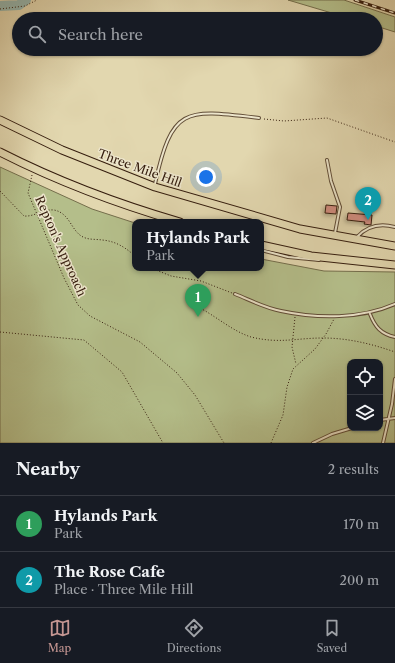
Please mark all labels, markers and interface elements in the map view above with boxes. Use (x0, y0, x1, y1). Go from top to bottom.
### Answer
search box (12, 12, 383, 56)
icon: search (26, 23, 48, 45)
text: Search here (58, 25, 143, 44)
street label: Three Mile Hill (96, 146, 184, 190)
your location (196, 167, 216, 187)
pin: 2 (355, 187, 381, 220)
street label: Repton's Approach (32, 193, 90, 299)
popup (132, 219, 264, 271)
text: Hylands Park (146, 228, 250, 247)
text: Park (146, 247, 175, 263)
pin: 1 (185, 284, 211, 317)
map controls (347, 359, 383, 431)
button: locate (347, 359, 383, 395)
button: layers (347, 395, 383, 431)
text: Nearby (16, 459, 80, 479)
text: 2 results (328, 461, 379, 477)
text: Hylands Park (54, 506, 157, 525)
text: 1 (26, 516, 32, 532)
text: 170 m (343, 516, 379, 532)
text: Park (54, 525, 82, 541)
text: The Rose Cafe (54, 562, 165, 581)
text: 2 (25, 572, 33, 588)
text: 200 m (339, 572, 379, 588)
text: Place · Three Mile Hill (54, 581, 193, 597)
tab: Map (48, 617, 71, 655)
tab: Directions (167, 617, 221, 655)
tab: Saved (317, 617, 347, 655)

